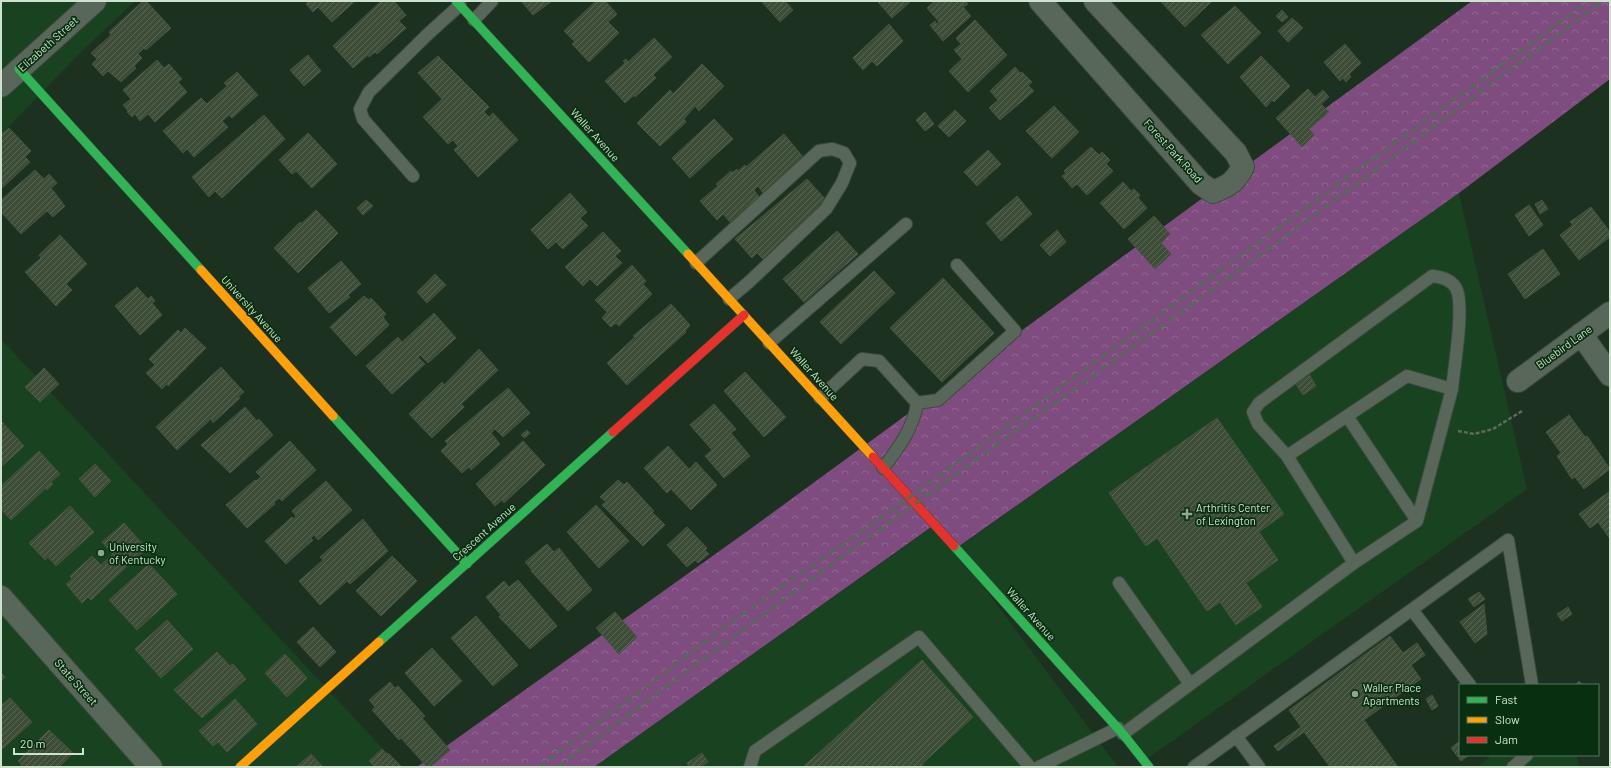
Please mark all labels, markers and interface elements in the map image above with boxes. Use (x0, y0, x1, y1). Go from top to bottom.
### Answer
street label: Elizabeth Street (15, 13, 80, 74)
street label: Waller Avenue (568, 105, 623, 164)
street label: Forest Park Road (1141, 116, 1205, 185)
street label: University Avenue (219, 273, 286, 345)
street label: Bluebird Lane (1533, 322, 1594, 371)
street label: Waller Avenue (787, 344, 842, 403)
street label: Crescent Avenue (449, 500, 518, 563)
place label: Arthritis Center of Lexington (1196, 501, 1270, 527)
marker: Arthritis Center of Lexington (1181, 508, 1193, 520)
place label: University of Kentucky (109, 540, 166, 566)
marker: University of Kentucky (96, 548, 106, 558)
street label: Waller Avenue (1004, 584, 1059, 643)
street label: State Street (52, 656, 101, 708)
place label: Waller Place Apartments (1363, 681, 1421, 707)
legend (1459, 684, 1599, 756)
marker: Waller Place Apartments (1350, 689, 1360, 699)
text: Fast (1495, 692, 1518, 706)
text: Slow (1495, 712, 1520, 726)
scale bar (14, 730, 83, 756)
text: Jam (1495, 732, 1518, 746)
text: 20 m (20, 736, 46, 750)

